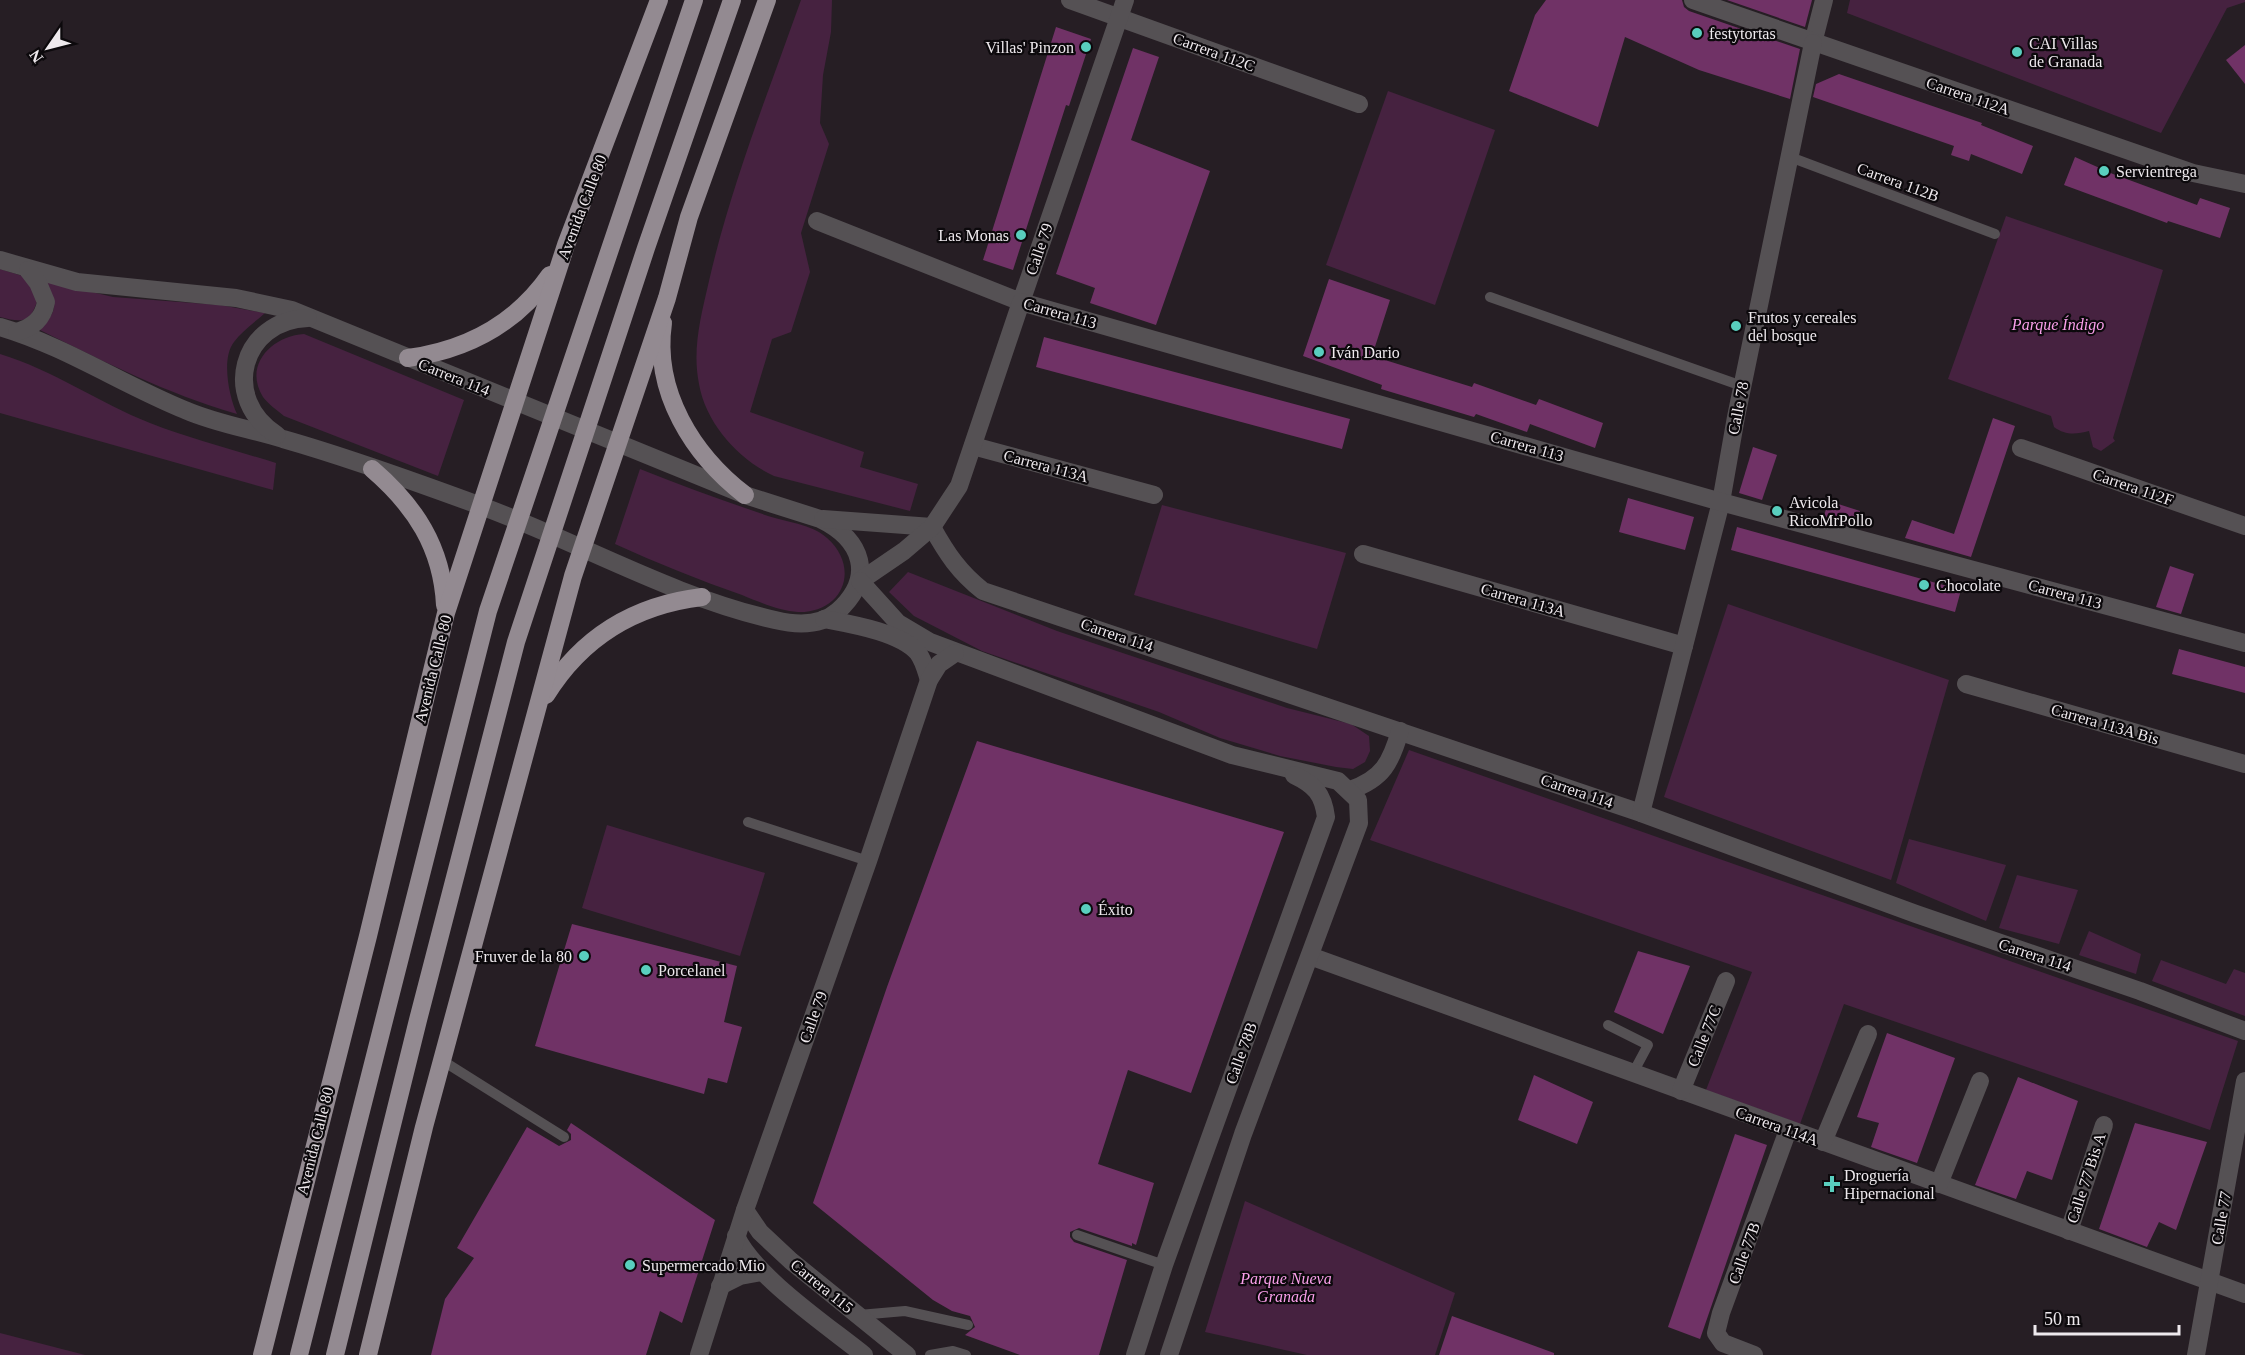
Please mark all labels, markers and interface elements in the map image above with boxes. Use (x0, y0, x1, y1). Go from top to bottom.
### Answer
north arrow (18, 18, 78, 78)
place label: festytortas (1709, 25, 1776, 43)
marker: festytortas (1690, 26, 1704, 40)
street label: Carrera 112C (1171, 29, 1257, 75)
place label: CAI Villas de Granada (2029, 35, 2102, 70)
place label: Villas' Pinzon (985, 39, 1074, 56)
marker: Villas' Pinzon (1079, 40, 1093, 54)
marker: CAI Villas de Granada (2010, 45, 2024, 59)
text: N (26, 46, 46, 66)
street label: Carrera 112A (1924, 74, 2012, 118)
street label: Avenida Calle 80 (554, 152, 610, 262)
street label: Carrera 112B (1855, 159, 1941, 205)
place label: Servientrega (2116, 163, 2197, 181)
marker: Servientrega (2097, 164, 2111, 178)
street label: Calle 79 (1022, 221, 1056, 277)
place label: Las Monas (938, 227, 1009, 244)
marker: Las Monas (1014, 228, 1028, 242)
street label: Carrera 113 (1021, 294, 1099, 332)
place label: Frutos y cereales del bosque (1748, 309, 1856, 345)
park label: Parque Índigo (2011, 315, 2104, 334)
marker: Frutos y cereales del bosque (1729, 319, 1743, 333)
place label: Iván Dario (1331, 344, 1400, 361)
marker: Iván Dario (1312, 345, 1326, 359)
street label: Carrera 114 (416, 355, 492, 399)
street label: Calle 78 (1725, 380, 1751, 436)
street label: Carrera 113 (1488, 427, 1566, 465)
street label: Carrera 113A (1002, 447, 1091, 486)
street label: Carrera 112F (2090, 465, 2176, 509)
place label: Avicola RicoMrPollo (1789, 494, 1873, 529)
marker: Avicola RicoMrPollo (1770, 504, 1784, 518)
street label: Carrera 113 (2026, 576, 2104, 612)
place label: Chocolate (1936, 577, 2001, 594)
marker: Chocolate (1917, 578, 1931, 592)
street label: Carrera 113A (1479, 580, 1568, 620)
street label: Avenida Calle 80 (411, 613, 455, 725)
street label: Carrera 114 (1079, 615, 1155, 655)
street label: Carrera 113A Bis (2049, 700, 2161, 748)
street label: Carrera 114 (1539, 771, 1615, 811)
place label: Éxito (1098, 900, 1133, 918)
marker: Éxito (1079, 902, 1093, 916)
street label: Carrera 114 (1997, 935, 2073, 975)
place label: Fruver de la 80 (475, 948, 572, 965)
marker: Fruver de la 80 (577, 949, 591, 963)
place label: Porcelanel (658, 962, 726, 979)
marker: Porcelanel (639, 963, 653, 977)
street label: Calle 79 (796, 989, 830, 1045)
street label: Calle 77C (1684, 1003, 1724, 1069)
street label: Calle 78B (1222, 1020, 1260, 1086)
street label: Avenida Calle 80 (293, 1085, 337, 1197)
street label: Carrera 114A (1733, 1103, 1821, 1149)
street label: Calle 77 Bis A (2063, 1130, 2109, 1225)
place label: Droguería Hipernacional (1844, 1167, 1935, 1203)
marker: Droguería Hipernacional (1825, 1177, 1839, 1191)
street label: Calle 77 (2208, 1190, 2234, 1246)
street label: Calle 77B (1725, 1220, 1763, 1286)
street label: Carrera 115 (787, 1256, 857, 1316)
place label: Supermercado Mio (642, 1257, 765, 1275)
marker: Supermercado Mio (623, 1258, 637, 1272)
park label: Parque Nueva Granada (1239, 1270, 1332, 1305)
scale bar (2035, 1298, 2179, 1336)
text: 50 m (2044, 1309, 2081, 1329)

